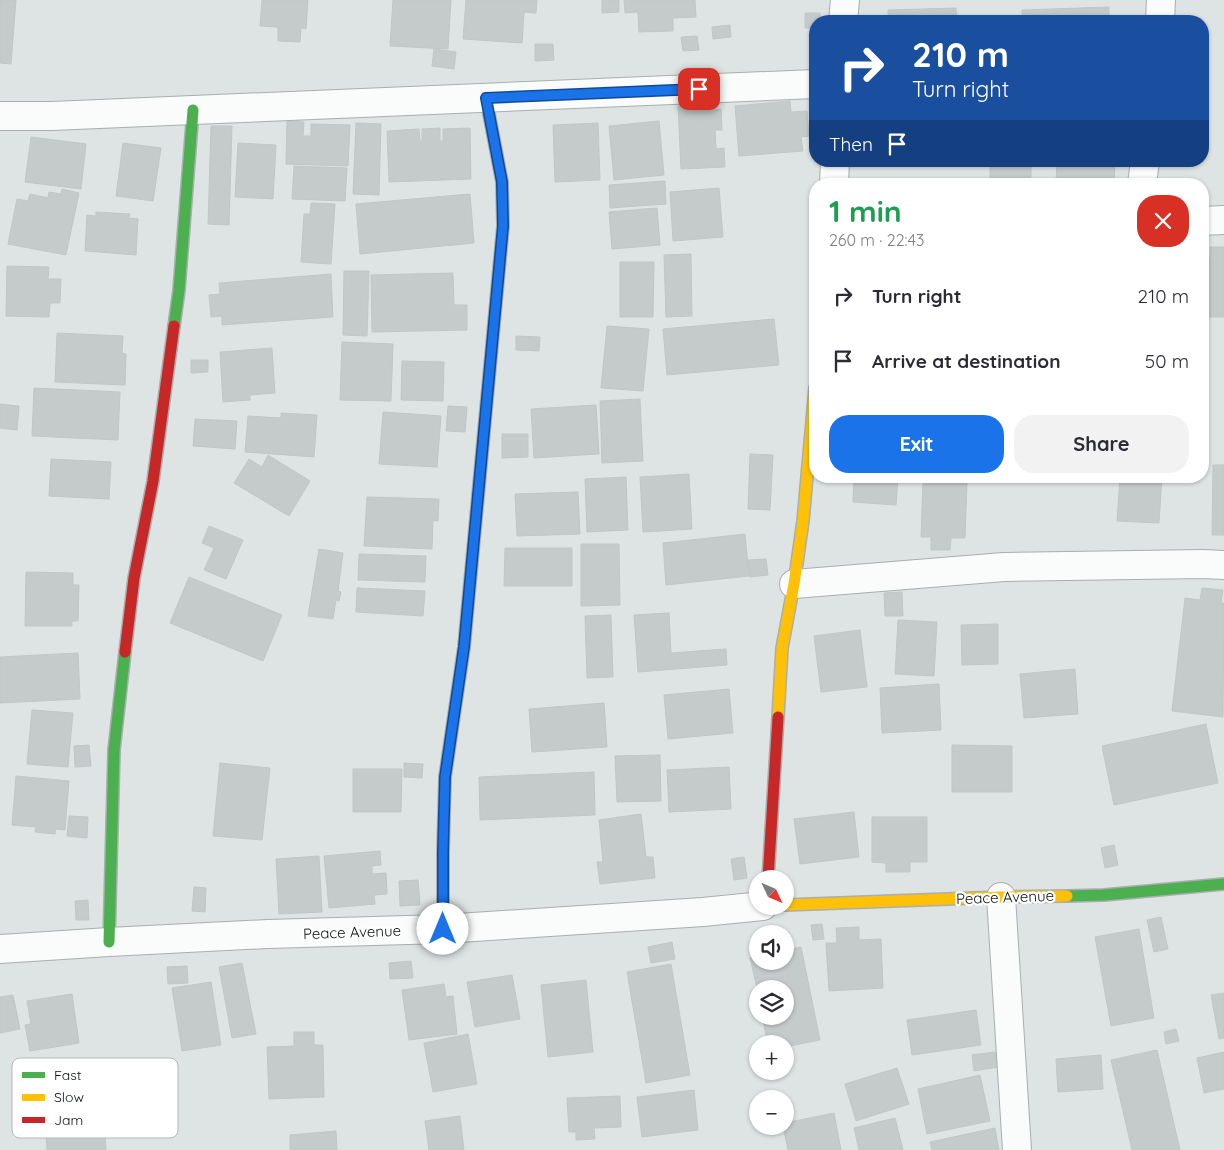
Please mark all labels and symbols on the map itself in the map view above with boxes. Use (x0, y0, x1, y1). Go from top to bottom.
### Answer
pin (678, 68, 720, 110)
north arrow (749, 870, 794, 915)
street label: Peace Avenue (956, 886, 1054, 908)
position arrow (416, 902, 468, 954)
street label: Peace Avenue (303, 921, 401, 943)
legend (12, 1058, 178, 1138)
text: Fast (54, 1066, 82, 1084)
text: Slow (54, 1088, 84, 1106)
text: Jam (54, 1111, 83, 1129)

